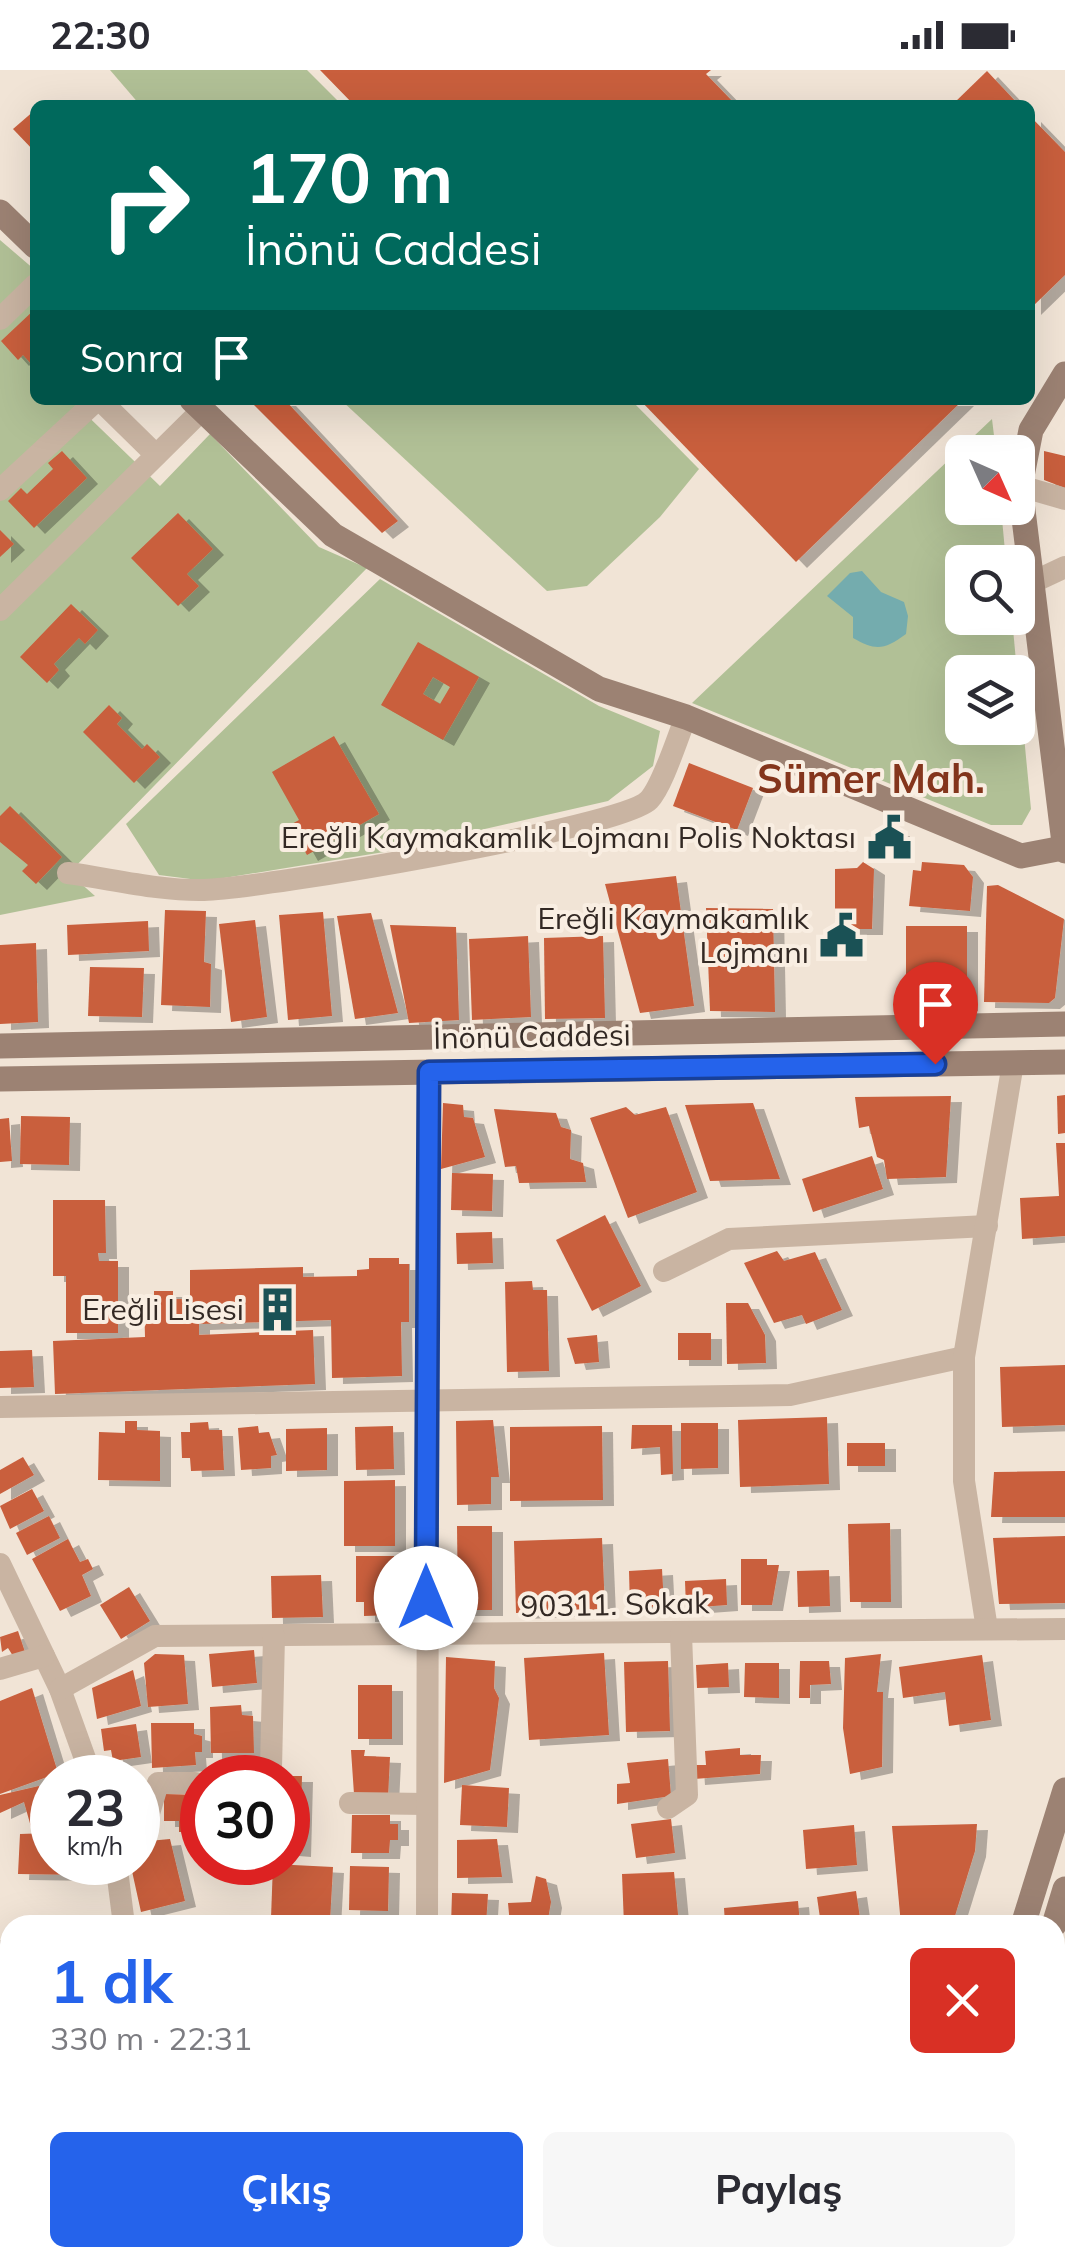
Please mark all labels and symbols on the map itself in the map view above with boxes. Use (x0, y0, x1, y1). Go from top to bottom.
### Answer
north arrow (945, 435, 1035, 525)
district label: Sümer Mah. (757, 753, 985, 803)
public building icon: Ereğli Kaymakamlık Lojmanı Polis Noktası (865, 814, 913, 862)
place label: Ereğli Kaymakamlık Lojmanı Polis Noktası (281, 818, 856, 856)
place label: Ereğli Kaymakamlık Lojmanı (537, 899, 810, 971)
public building icon: Ereğli Kaymakamlık Lojmanı (818, 912, 866, 960)
pin (893, 962, 978, 1065)
street label: İnönü Caddesi (433, 1015, 631, 1057)
building icon: Ereğli Lisesi (253, 1286, 301, 1334)
place label: Ereğli Lisesi (82, 1290, 244, 1328)
position arrow (374, 1546, 478, 1650)
street label: 90311. Sokak (520, 1583, 710, 1625)
speed limit sign: 30 (180, 1755, 310, 1885)

